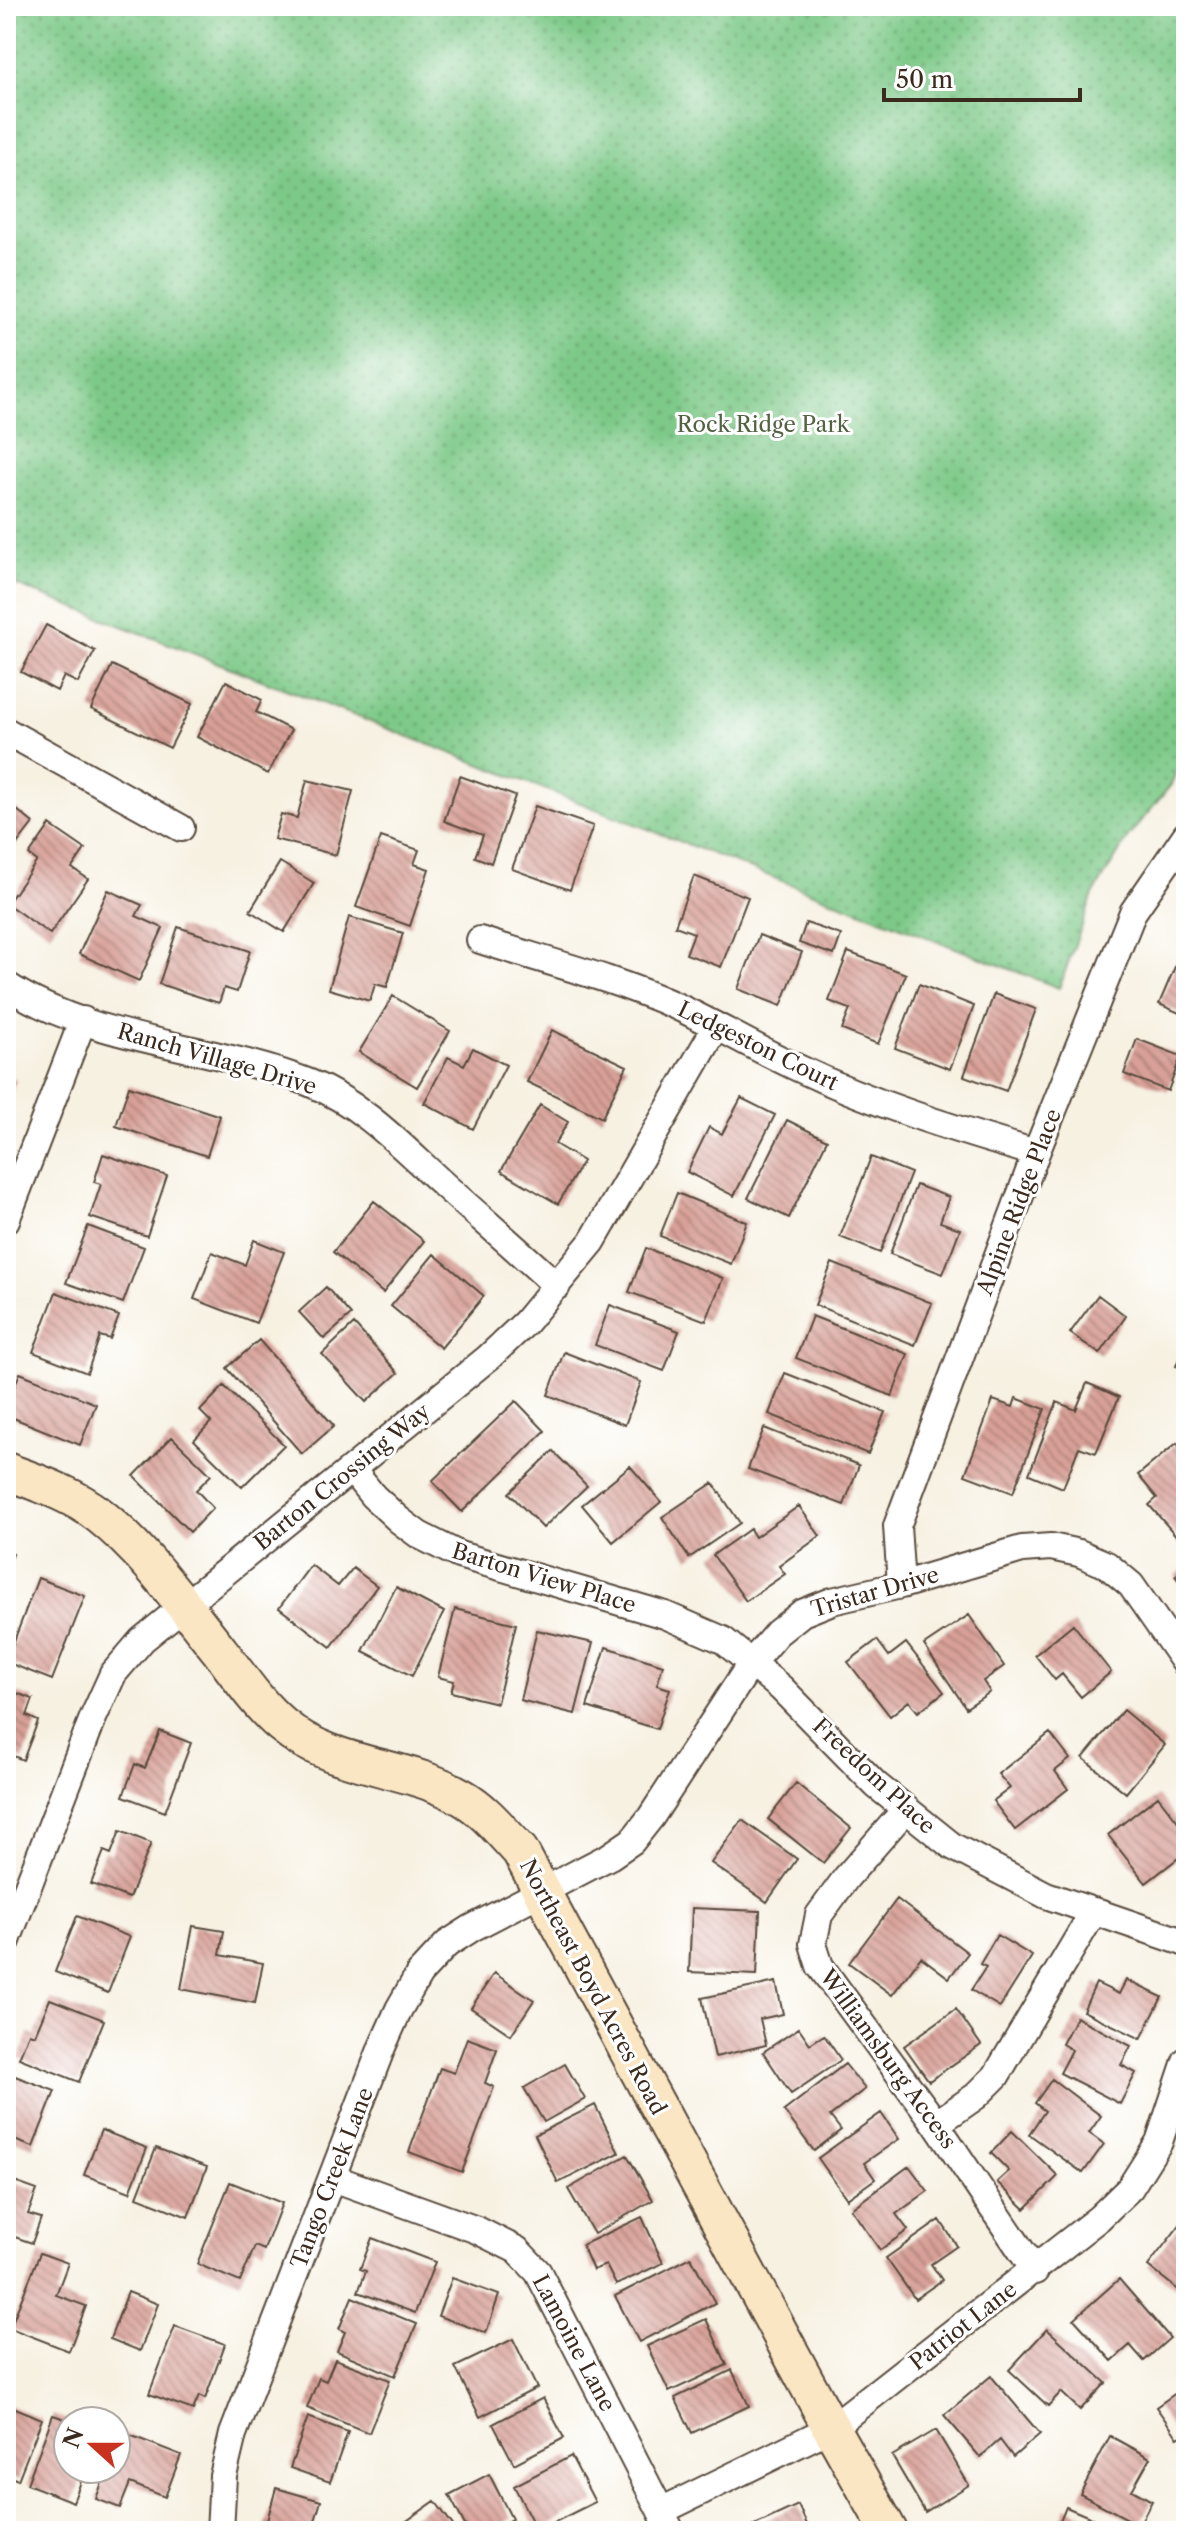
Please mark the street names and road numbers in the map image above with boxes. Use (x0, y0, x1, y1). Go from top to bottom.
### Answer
street label: Ledgeston Court (673, 995, 843, 1097)
street label: Ranch Village Drive (114, 1018, 320, 1100)
street label: Alpine Ridge Place (971, 1105, 1067, 1300)
street label: Barton Crossing Way (249, 1397, 436, 1556)
street label: Barton View Place (449, 1537, 639, 1619)
street label: Tristar Drive (808, 1561, 942, 1623)
street label: Freedom Place (807, 1712, 941, 1840)
street label: Northeast Boyd Acres Road (514, 1854, 672, 2120)
street label: Williamsburg Access (813, 1963, 962, 2154)
street label: Tango Creek Lane (285, 2084, 379, 2272)
street label: Lamoine Lane (527, 2270, 621, 2416)
street label: Patriot Lane (904, 2276, 1022, 2376)

